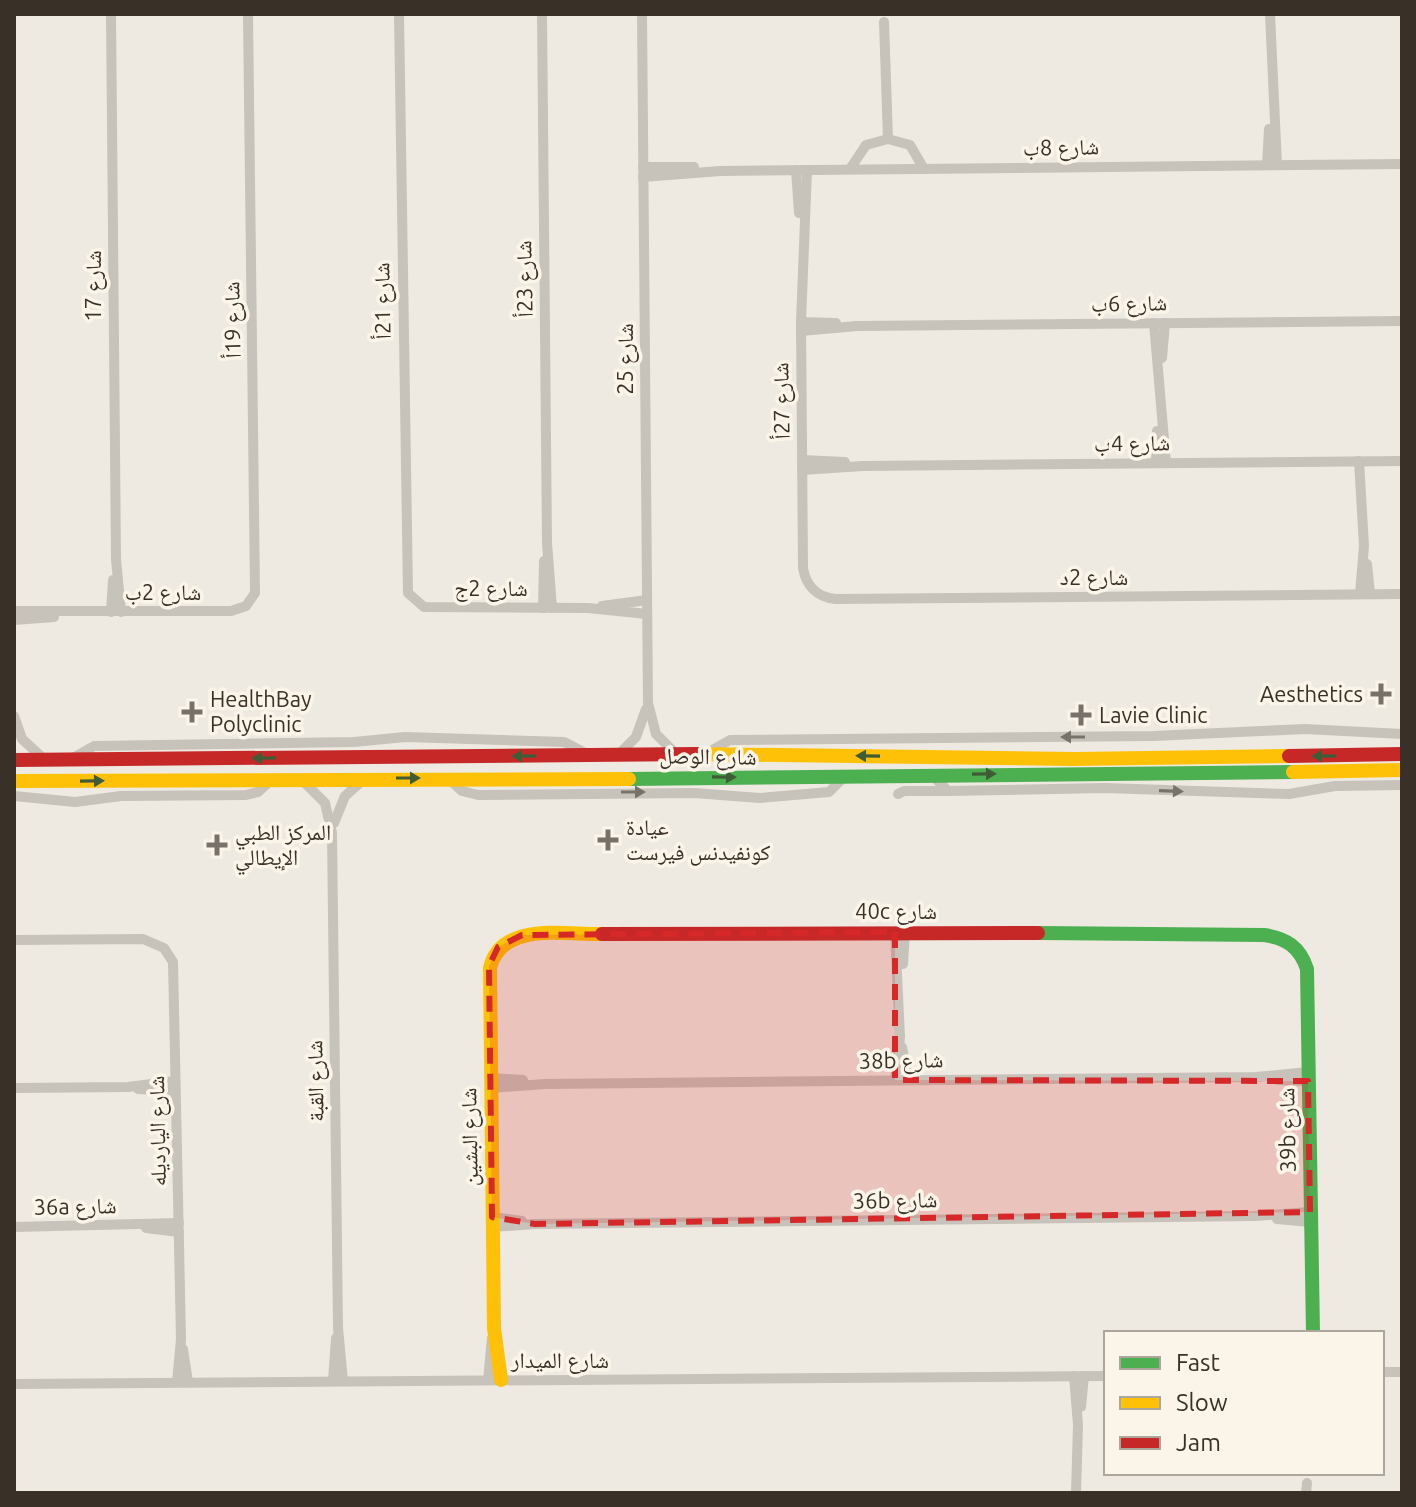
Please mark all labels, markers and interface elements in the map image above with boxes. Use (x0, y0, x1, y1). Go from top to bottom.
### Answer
street label: شارع 8ب (1023, 133, 1099, 162)
street label: شارع 23أ (510, 240, 539, 318)
street label: شارع 17 (80, 250, 107, 322)
street label: شارع 21أ (368, 262, 397, 340)
street label: شارع 19أ (218, 281, 247, 359)
street label: شارع 6ب (1091, 289, 1167, 318)
street label: شارع 25 (612, 323, 639, 395)
street label: شارع 27أ (767, 362, 796, 440)
street label: شارع 4ب (1094, 429, 1170, 458)
street label: شارع 2د (1060, 564, 1128, 591)
street label: شارع 2ج (454, 575, 528, 602)
street label: شارع 2ب (125, 579, 201, 606)
place label: Aesthetics (1260, 681, 1363, 706)
marker: Aesthetics (1370, 683, 1392, 705)
place label: HealthBay Polyclinic (210, 686, 312, 736)
marker: HealthBay Polyclinic (181, 701, 203, 723)
place label: Lavie Clinic (1099, 702, 1208, 727)
marker: Lavie Clinic (1070, 704, 1092, 726)
one-way arrow (1060, 731, 1085, 743)
street label: شارع الوصل (659, 742, 757, 771)
one-way arrow (1311, 749, 1336, 762)
one-way arrow (511, 750, 536, 762)
one-way arrow (855, 750, 880, 762)
one-way arrow (251, 752, 276, 764)
one-way arrow (972, 768, 997, 780)
one-way arrow (712, 771, 737, 784)
one-way arrow (396, 772, 421, 785)
one-way arrow (80, 775, 105, 787)
one-way arrow (1159, 784, 1184, 797)
one-way arrow (621, 786, 646, 798)
place label: عيادة كونفيدنس فيرست (626, 814, 770, 866)
place label: المركز الطبي الإيطالي (235, 819, 331, 875)
marker: عيادة كونفيدنس فيرست (597, 829, 619, 851)
marker: المركز الطبي الإيطالي (206, 834, 228, 856)
street label: 40c شارع (855, 898, 937, 925)
street label: شارع القبة (301, 1040, 330, 1122)
street label: 38b شارع (858, 1046, 944, 1075)
street label: شارع اليارديله (143, 1075, 172, 1187)
street label: شارع البشين (455, 1087, 484, 1187)
street label: 39b شارع (1273, 1087, 1302, 1173)
street label: 36b شارع (852, 1186, 938, 1215)
street label: 36a شارع (33, 1192, 117, 1221)
legend (1104, 1331, 1384, 1475)
street label: شارع الميدار (510, 1347, 609, 1374)
text: Fast (1176, 1349, 1220, 1376)
text: Slow (1176, 1389, 1228, 1416)
text: Jam (1176, 1429, 1221, 1456)

